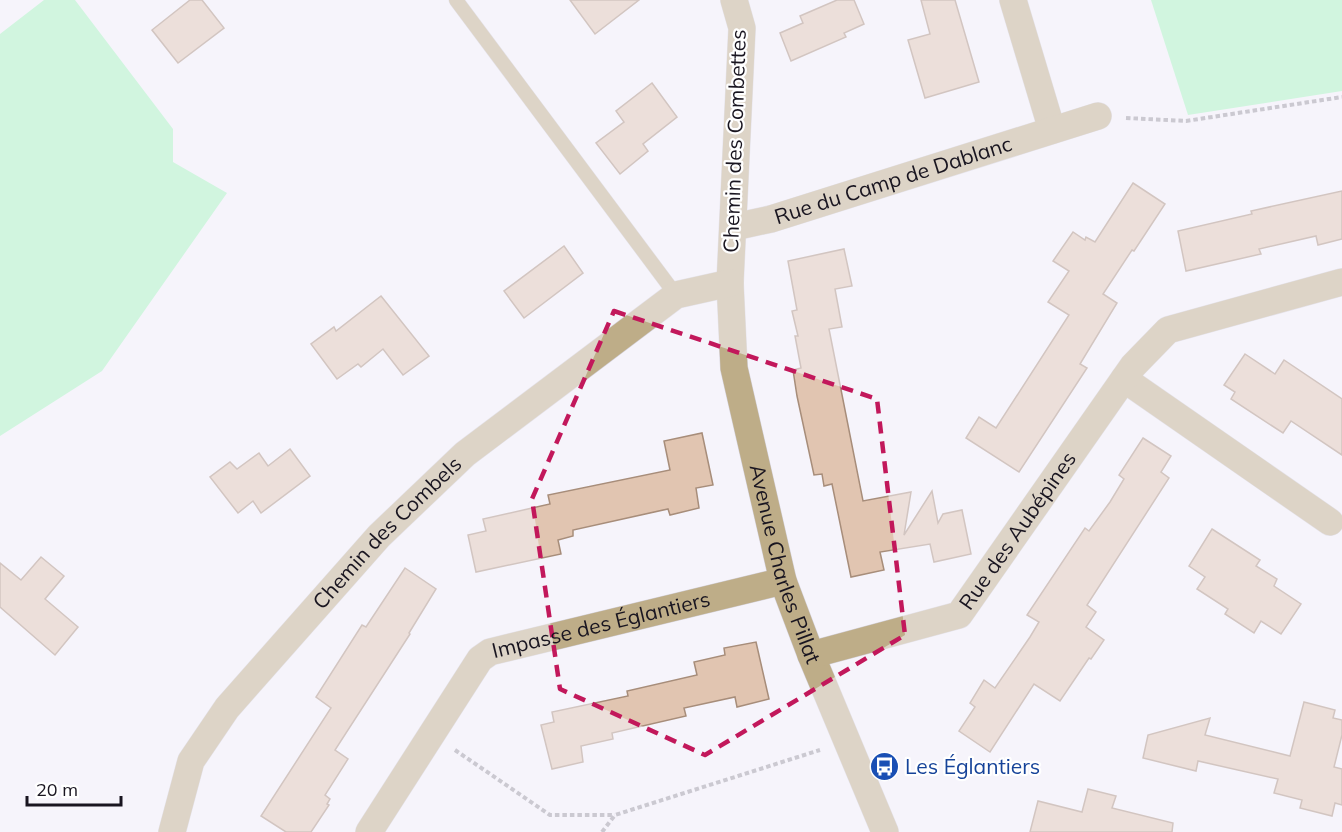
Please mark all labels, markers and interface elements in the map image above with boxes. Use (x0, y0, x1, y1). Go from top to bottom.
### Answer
street label: Chemin des Combettes (717, 29, 751, 253)
street label: Rue du Camp de Dablanc (771, 130, 1015, 229)
street label: Rue des Aubépines (953, 446, 1081, 614)
street label: Chemin des Combels (307, 450, 466, 614)
street label: Avenue Charles Pillat (745, 462, 827, 667)
street label: Impasse des Églantiers (489, 585, 712, 663)
bus stop icon: Les Églantiers (868, 751, 900, 783)
place label: Les Églantiers (905, 753, 1040, 779)
scale bar (27, 769, 122, 807)
text: 20 m (36, 778, 78, 801)

